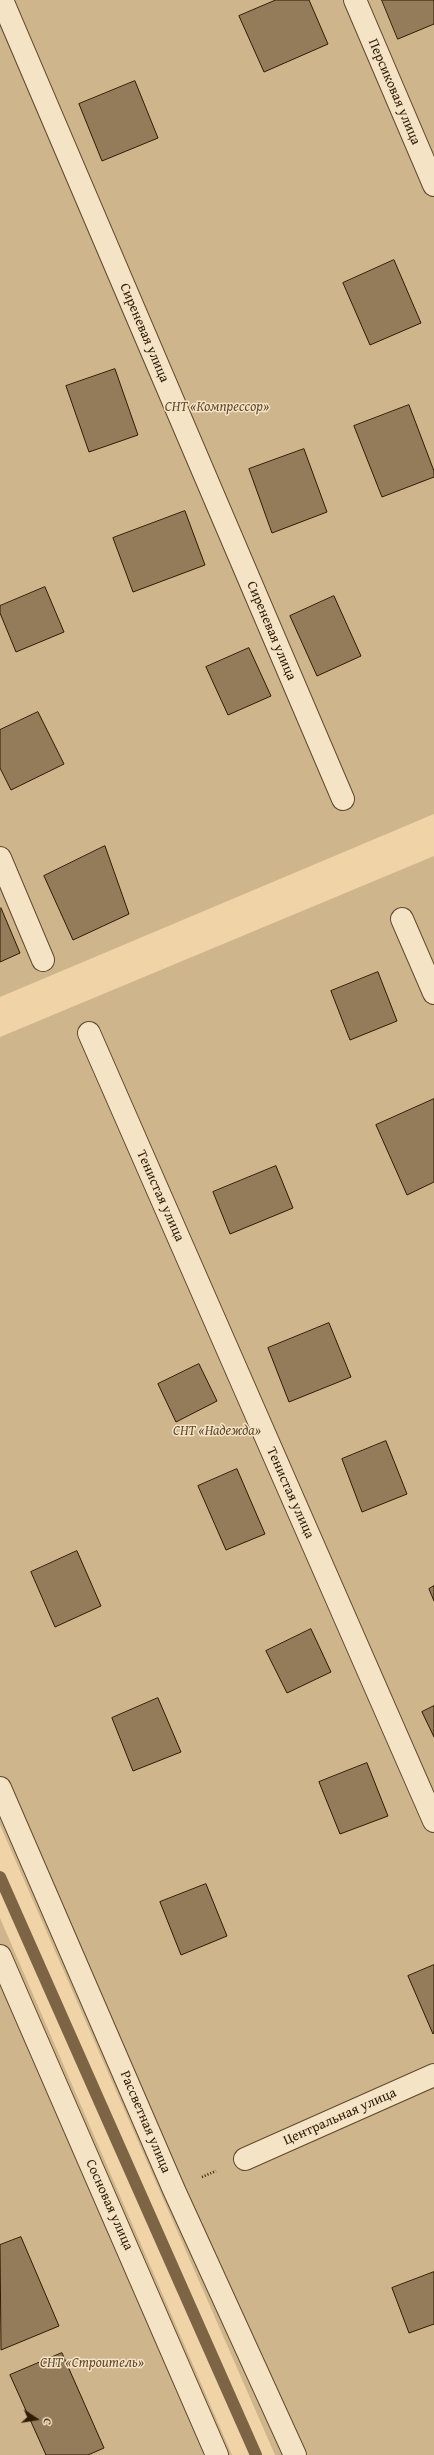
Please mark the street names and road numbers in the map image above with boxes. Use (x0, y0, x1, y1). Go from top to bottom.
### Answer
street label: Персиковая улица (364, 36, 424, 148)
street label: Сиреневая улица (116, 281, 172, 385)
street label: Сиреневая улица (243, 579, 299, 683)
street label: Тенистая улица (132, 1148, 188, 1244)
street label: Тенистая улица (262, 1445, 318, 1541)
street label: Рассветная улица (116, 2068, 174, 2176)
street label: Центральная улица (281, 2085, 399, 2149)
street label: Сосновая улица (81, 2157, 137, 2253)

